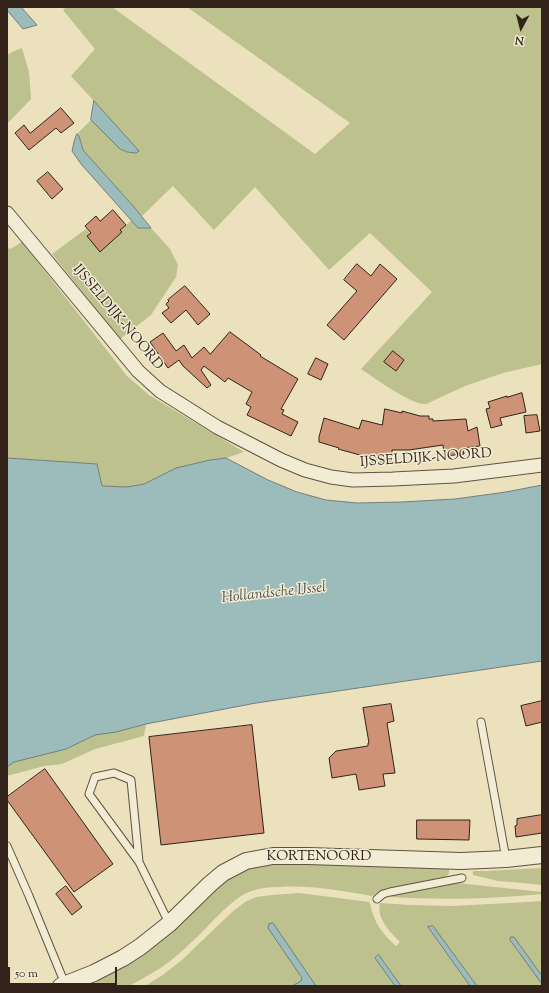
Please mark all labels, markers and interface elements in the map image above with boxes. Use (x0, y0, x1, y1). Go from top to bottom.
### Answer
north arrow (501, 8, 541, 48)
text: N (514, 31, 525, 48)
street label: IJSSELDIJK-NOORD (68, 262, 166, 374)
street label: IJSSELDIJK-NOORD (359, 446, 493, 472)
water label: Hollandsche IJssel (221, 580, 327, 608)
street label: KORTENOORD (267, 850, 371, 866)
scale bar (10, 959, 119, 985)
text: 50 m (15, 965, 38, 983)

